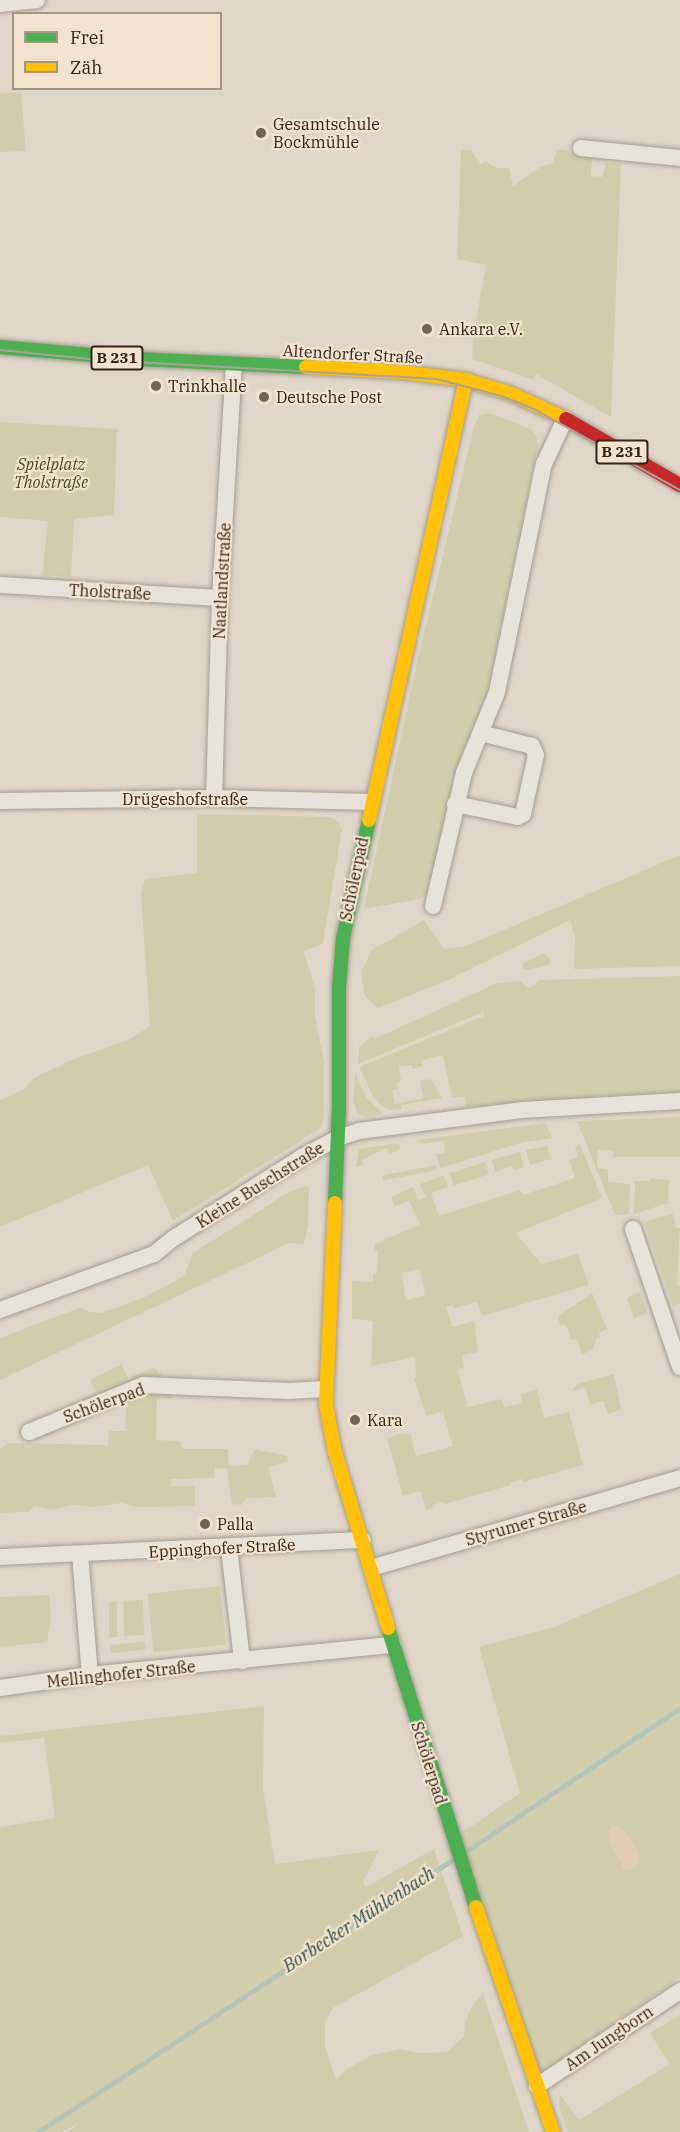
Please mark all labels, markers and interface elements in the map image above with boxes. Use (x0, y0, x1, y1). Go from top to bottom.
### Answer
legend (12, 12, 222, 90)
text: Frei (70, 26, 104, 49)
text: Zäh (70, 56, 103, 79)
place label: Gesamtschule Bockmühle (273, 114, 380, 152)
marker: Gesamtschule Bockmühle (254, 126, 268, 140)
place label: Ankara e.V. (439, 319, 523, 339)
marker: Ankara e.V. (420, 322, 434, 336)
street label: Altendorfer Straße (282, 341, 424, 367)
road number: B 231 (90, 346, 144, 370)
place label: Trinkhalle (168, 376, 247, 396)
marker: Trinkhalle (149, 379, 163, 393)
place label: Deutsche Post (276, 387, 382, 407)
marker: Deutsche Post (257, 390, 271, 404)
road number: B 231 (595, 440, 649, 464)
park label: Spielplatz Tholstraße (14, 454, 88, 492)
street label: Naatlandstraße (209, 522, 235, 640)
street label: Tholstraße (68, 580, 152, 604)
street label: Drügeshofstraße (122, 789, 248, 809)
street label: Schölerpad (336, 835, 372, 923)
street label: Kleine Buschstraße (193, 1138, 327, 1232)
street label: Schölerpad (61, 1379, 147, 1427)
place label: Kara (367, 1410, 403, 1430)
marker: Kara (348, 1413, 362, 1427)
street label: Styrumer Straße (463, 1497, 589, 1549)
place label: Palla (217, 1514, 254, 1534)
marker: Palla (198, 1517, 212, 1531)
street label: Eppinghofer Straße (148, 1535, 296, 1561)
street label: Mellinghofer Straße (46, 1657, 196, 1691)
street label: Schölerpad (407, 1719, 451, 1807)
water label: Borbecker Mühlenbach (279, 1863, 439, 1977)
street label: Am Jungborn (561, 2002, 657, 2074)

